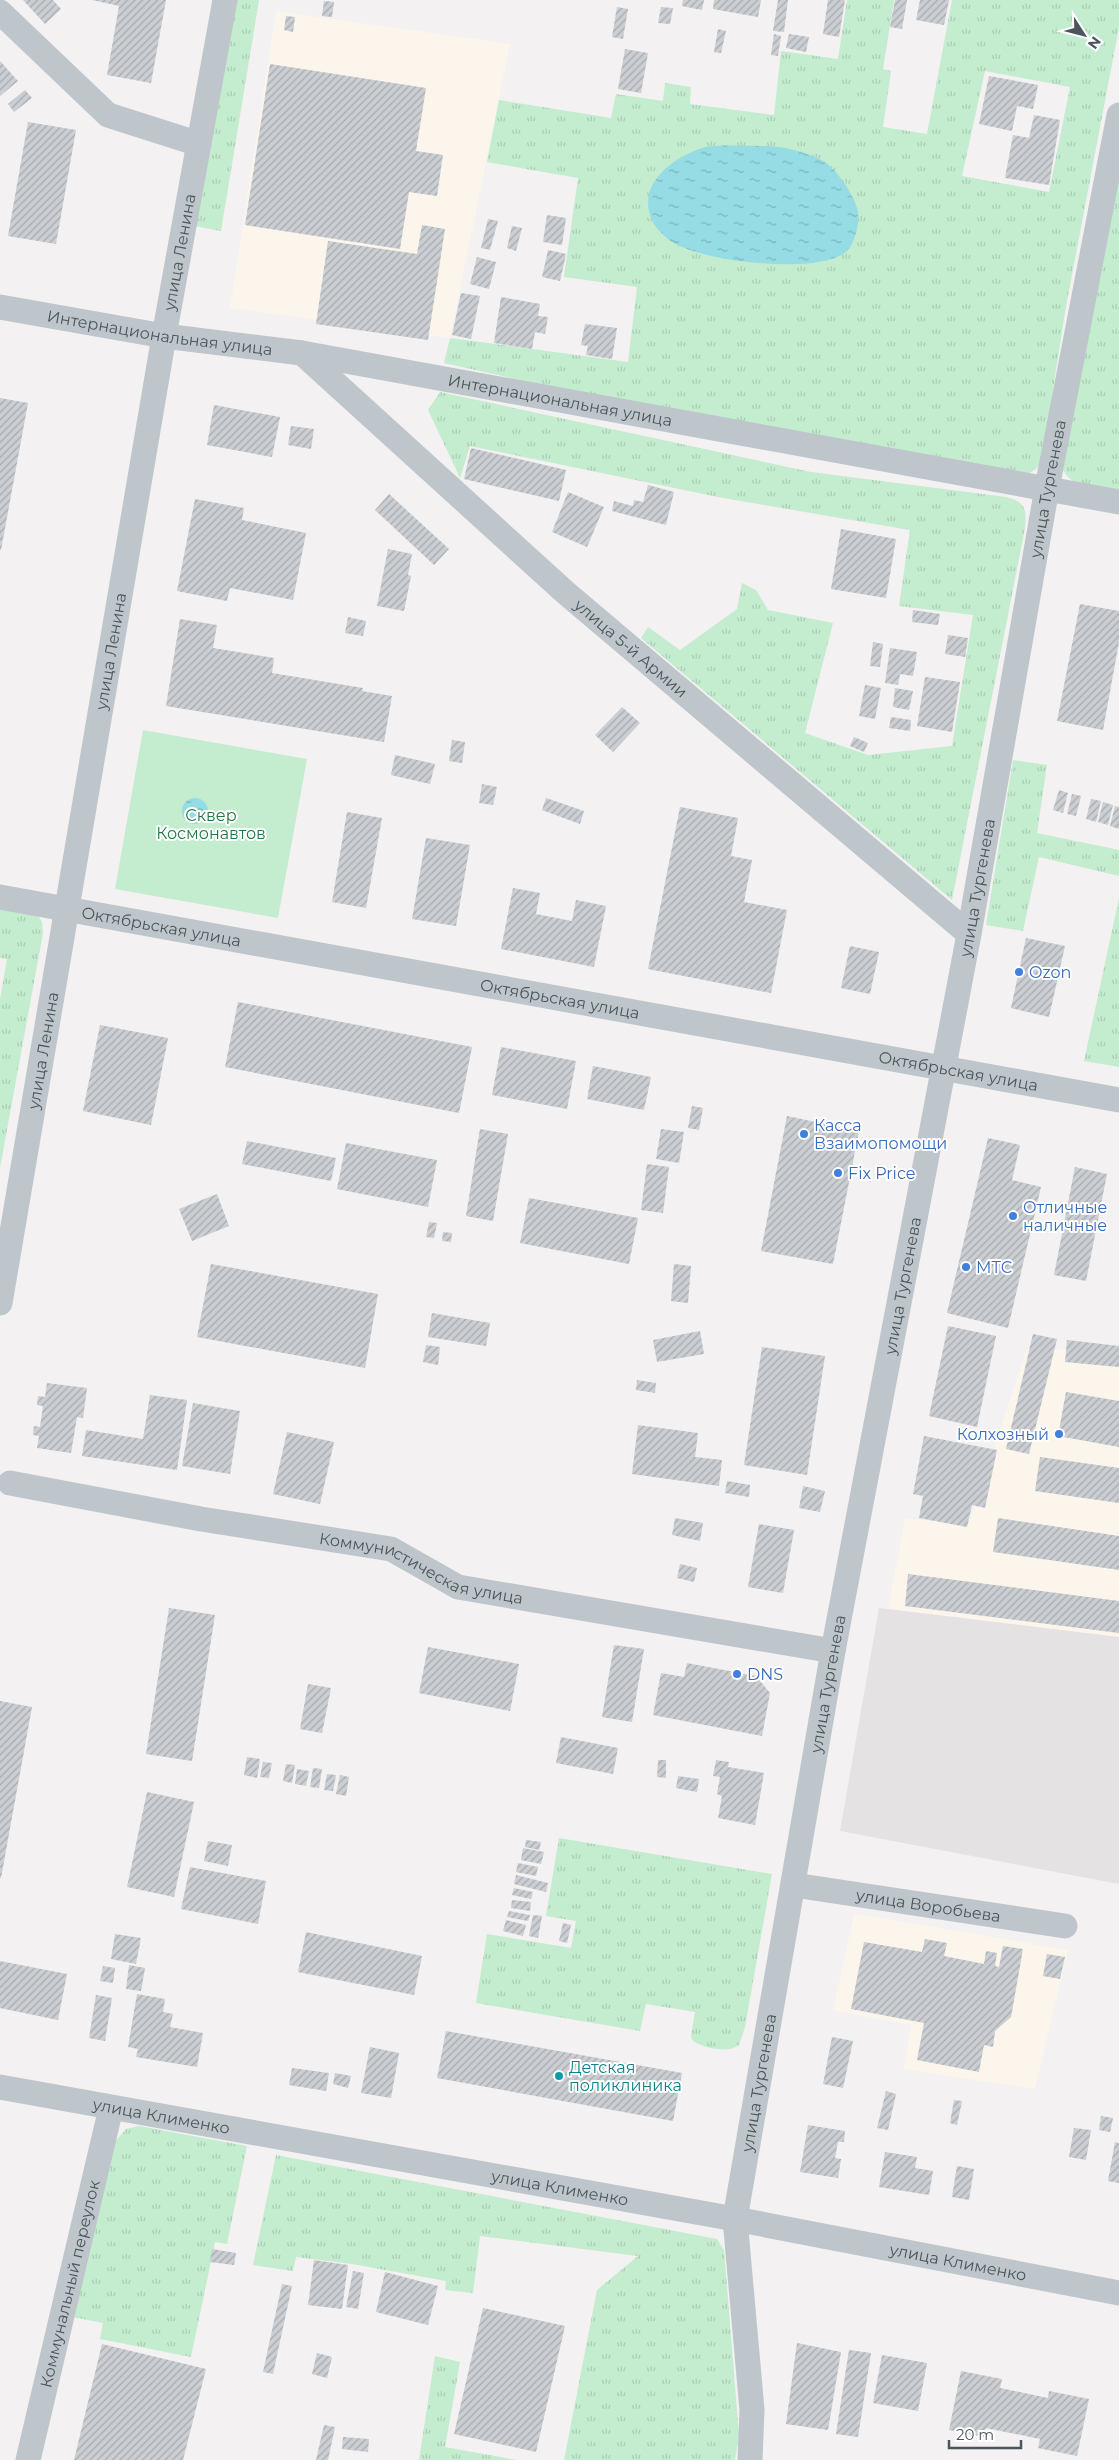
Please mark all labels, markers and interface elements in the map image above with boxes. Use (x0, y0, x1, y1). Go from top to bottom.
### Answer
north arrow (1059, 10, 1109, 60)
text: N (1084, 33, 1105, 53)
street label: улица Ленина (159, 192, 199, 313)
street label: Интернациональная улица (46, 306, 274, 359)
street label: Интернациональная улица (446, 370, 674, 430)
street label: улица Тургенева (1025, 418, 1069, 560)
street label: улица Ленина (91, 591, 130, 712)
street label: улица 5-й Армии (570, 594, 691, 701)
park label: Сквер Космонавтов (156, 806, 266, 843)
street label: улица Тургенева (955, 817, 999, 959)
street label: Октябрьская улица (80, 902, 243, 950)
place label: Ozon (1029, 963, 1071, 982)
marker: Ozon (1013, 966, 1025, 978)
street label: Октябрьская улица (479, 975, 641, 1022)
street label: улица Ленина (23, 991, 62, 1112)
street label: Октябрьская улица (877, 1047, 1040, 1095)
place label: Касса Взаимопомощи (814, 1116, 947, 1153)
marker: Касса Взаимопомощи (798, 1128, 810, 1140)
place label: Fix Price (848, 1164, 915, 1183)
marker: Fix Price (832, 1167, 844, 1179)
place label: Отличные наличные (1023, 1198, 1107, 1235)
marker: Отличные наличные (1007, 1210, 1019, 1222)
street label: улица Тургенева (880, 1215, 925, 1357)
place label: МТС (976, 1258, 1012, 1277)
marker: МТС (960, 1261, 972, 1273)
place label: Колхозный (957, 1425, 1049, 1444)
marker: Колхозный (1053, 1428, 1065, 1440)
street label: Коммунистическая улица (318, 1528, 525, 1607)
street label: улица Тургенева (806, 1613, 849, 1755)
place label: DNS (747, 1665, 783, 1684)
marker: DNS (731, 1668, 743, 1680)
street label: улица Воробьева (854, 1885, 1002, 1926)
street label: улица Тургенева (737, 2012, 780, 2154)
place label: Детская поликлиника (569, 2058, 682, 2095)
marker: Детская поликлиника (553, 2070, 565, 2082)
street label: улица Клименко (90, 2094, 231, 2138)
street label: улица Клименко (489, 2166, 630, 2209)
street label: Коммунальный переулок (36, 2177, 103, 2389)
street label: улица Клименко (887, 2239, 1028, 2284)
scale bar (949, 2418, 1022, 2450)
text: 20 m (956, 2425, 994, 2444)

